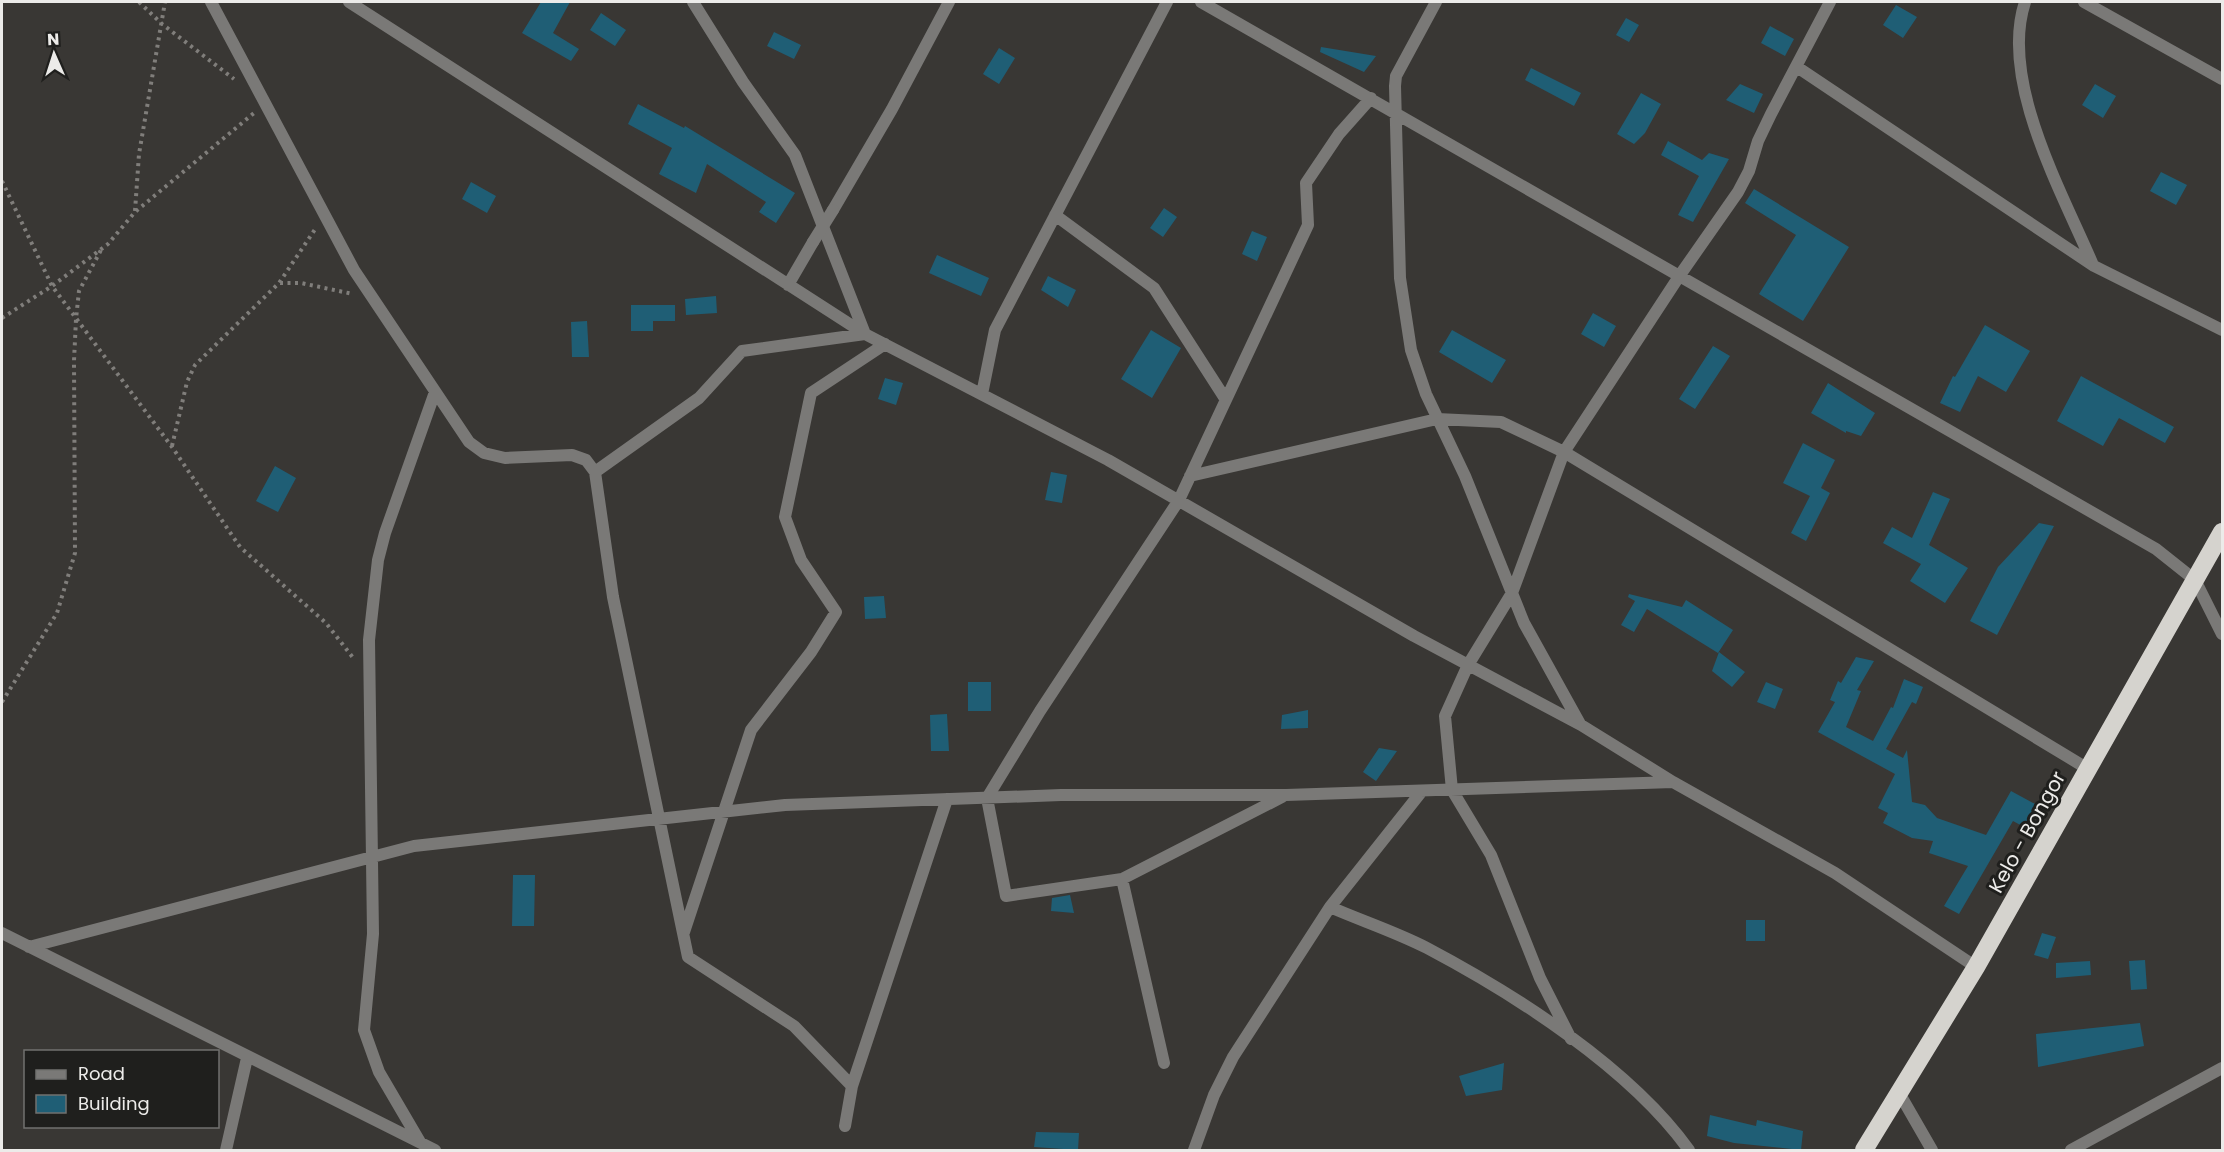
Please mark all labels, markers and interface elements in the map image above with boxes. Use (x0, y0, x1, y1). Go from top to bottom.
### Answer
north arrow (24, 24, 84, 84)
text: N (47, 28, 60, 51)
street label: Kelo - Bongor (1982, 766, 2072, 898)
legend (24, 1050, 219, 1128)
text: Road (78, 1061, 125, 1086)
text: Building (78, 1091, 150, 1116)

